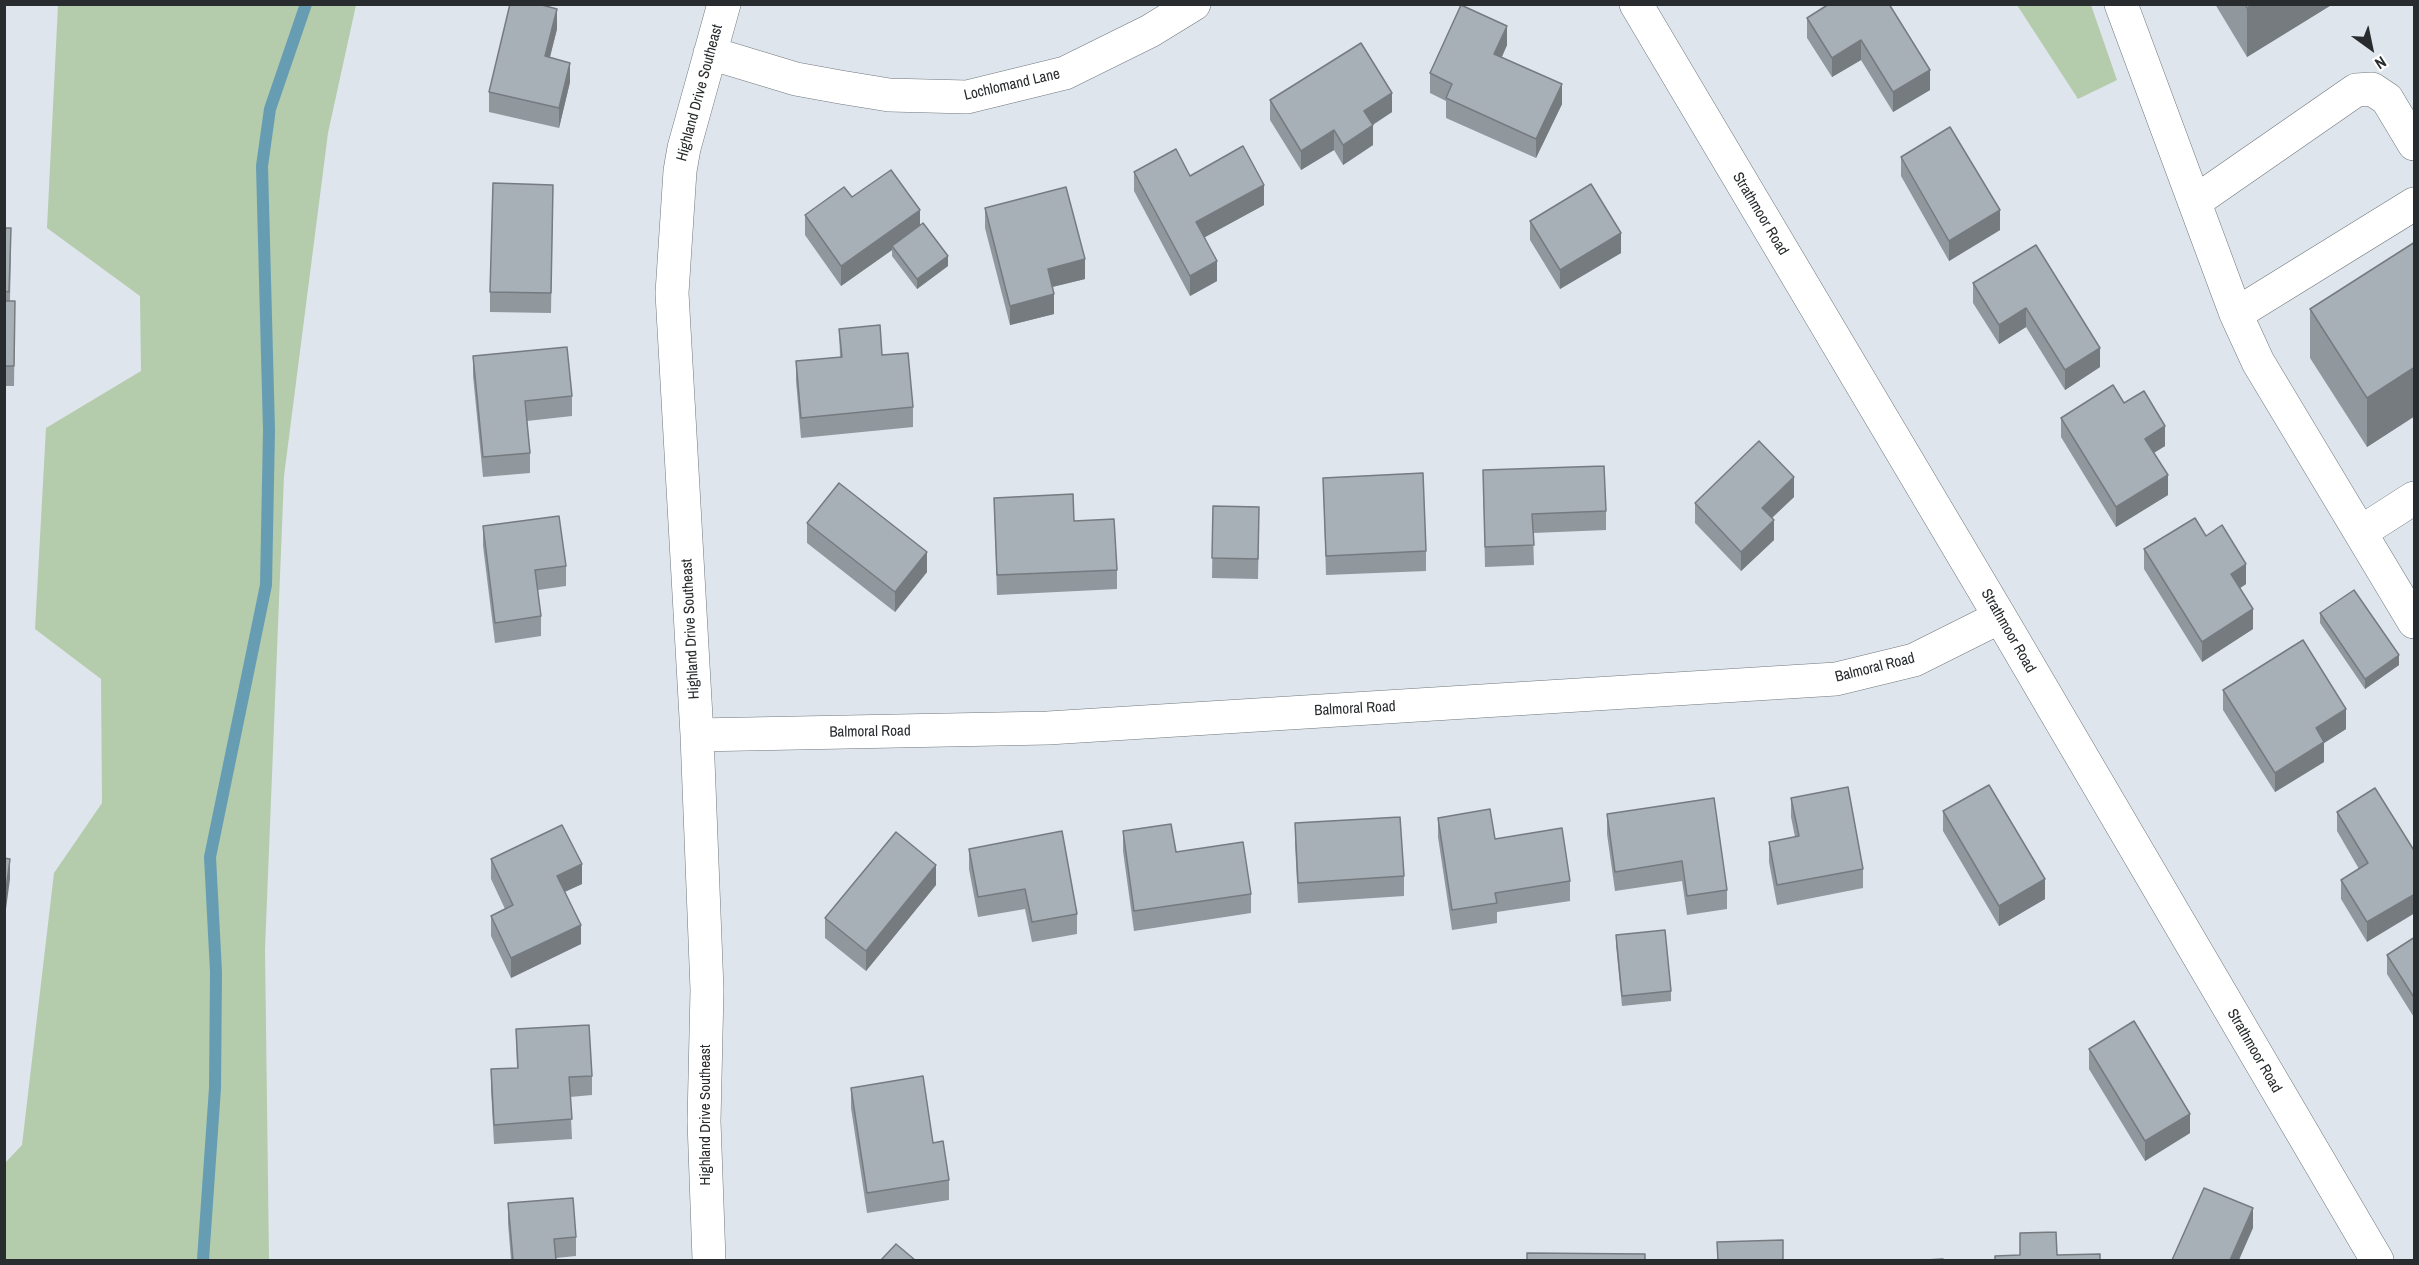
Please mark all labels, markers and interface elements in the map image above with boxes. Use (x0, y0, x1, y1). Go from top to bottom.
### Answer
north arrow (2341, 18, 2401, 78)
street label: Highland Drive Southeast (673, 23, 727, 163)
text: N (2371, 51, 2391, 75)
street label: Lochlomand Lane (962, 65, 1062, 105)
street label: Strathmoor Road (1728, 169, 1792, 259)
street label: Highland Drive Southeast (678, 558, 704, 700)
street label: Strathmoor Road (1977, 586, 2039, 676)
street label: Balmoral Road (1833, 649, 1917, 687)
street label: Balmoral Road (1314, 698, 1396, 720)
street label: Balmoral Road (829, 722, 911, 742)
street label: Strathmoor Road (2223, 1006, 2285, 1096)
street label: Highland Drive Southeast (697, 1045, 715, 1185)

